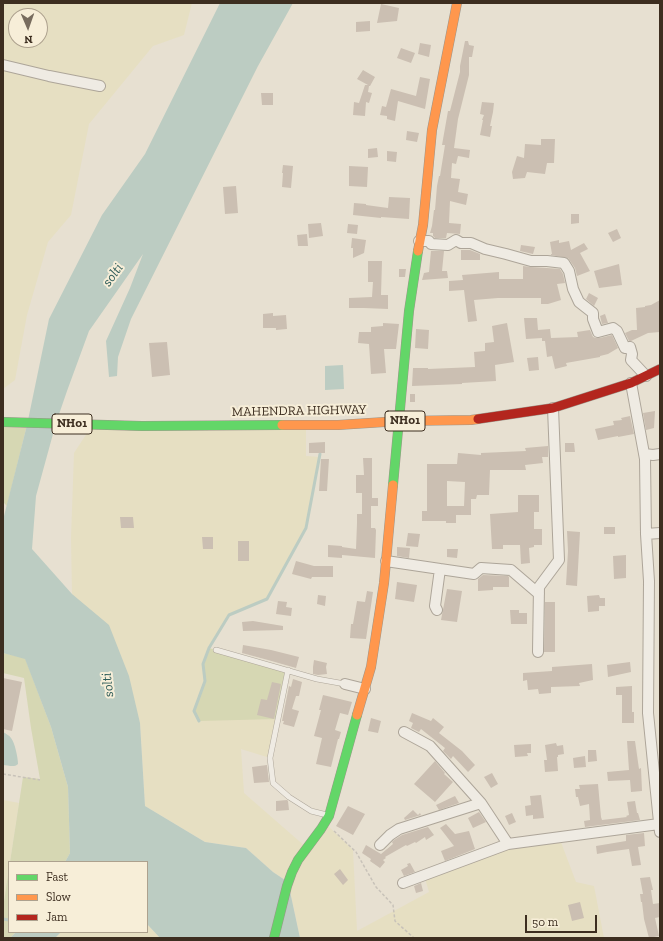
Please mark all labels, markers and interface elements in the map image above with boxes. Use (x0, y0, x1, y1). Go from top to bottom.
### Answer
north arrow (8, 8, 48, 48)
text: N (24, 33, 33, 46)
water label: solti (99, 260, 127, 290)
street label: MAHENDRA HIGHWAY (231, 402, 367, 420)
road number: NH01 (385, 411, 425, 431)
road number: NH01 (52, 414, 92, 434)
water label: solti (98, 672, 118, 698)
legend (8, 861, 148, 933)
text: Fast (46, 870, 68, 884)
text: Slow (46, 890, 71, 904)
scale bar (527, 907, 599, 933)
text: Jam (46, 910, 67, 924)
text: 50 m (532, 915, 558, 929)

